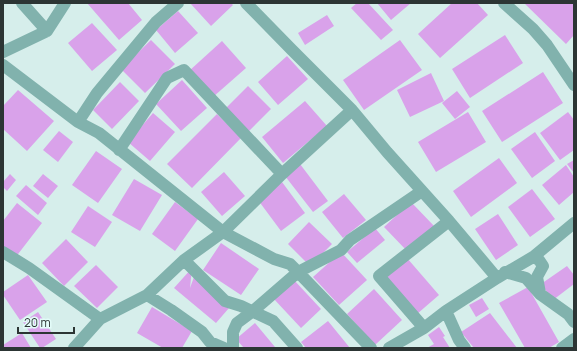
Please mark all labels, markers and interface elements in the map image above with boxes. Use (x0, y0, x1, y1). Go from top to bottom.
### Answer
scale bar (18, 309, 74, 335)
text: 20 m (24, 314, 51, 331)

